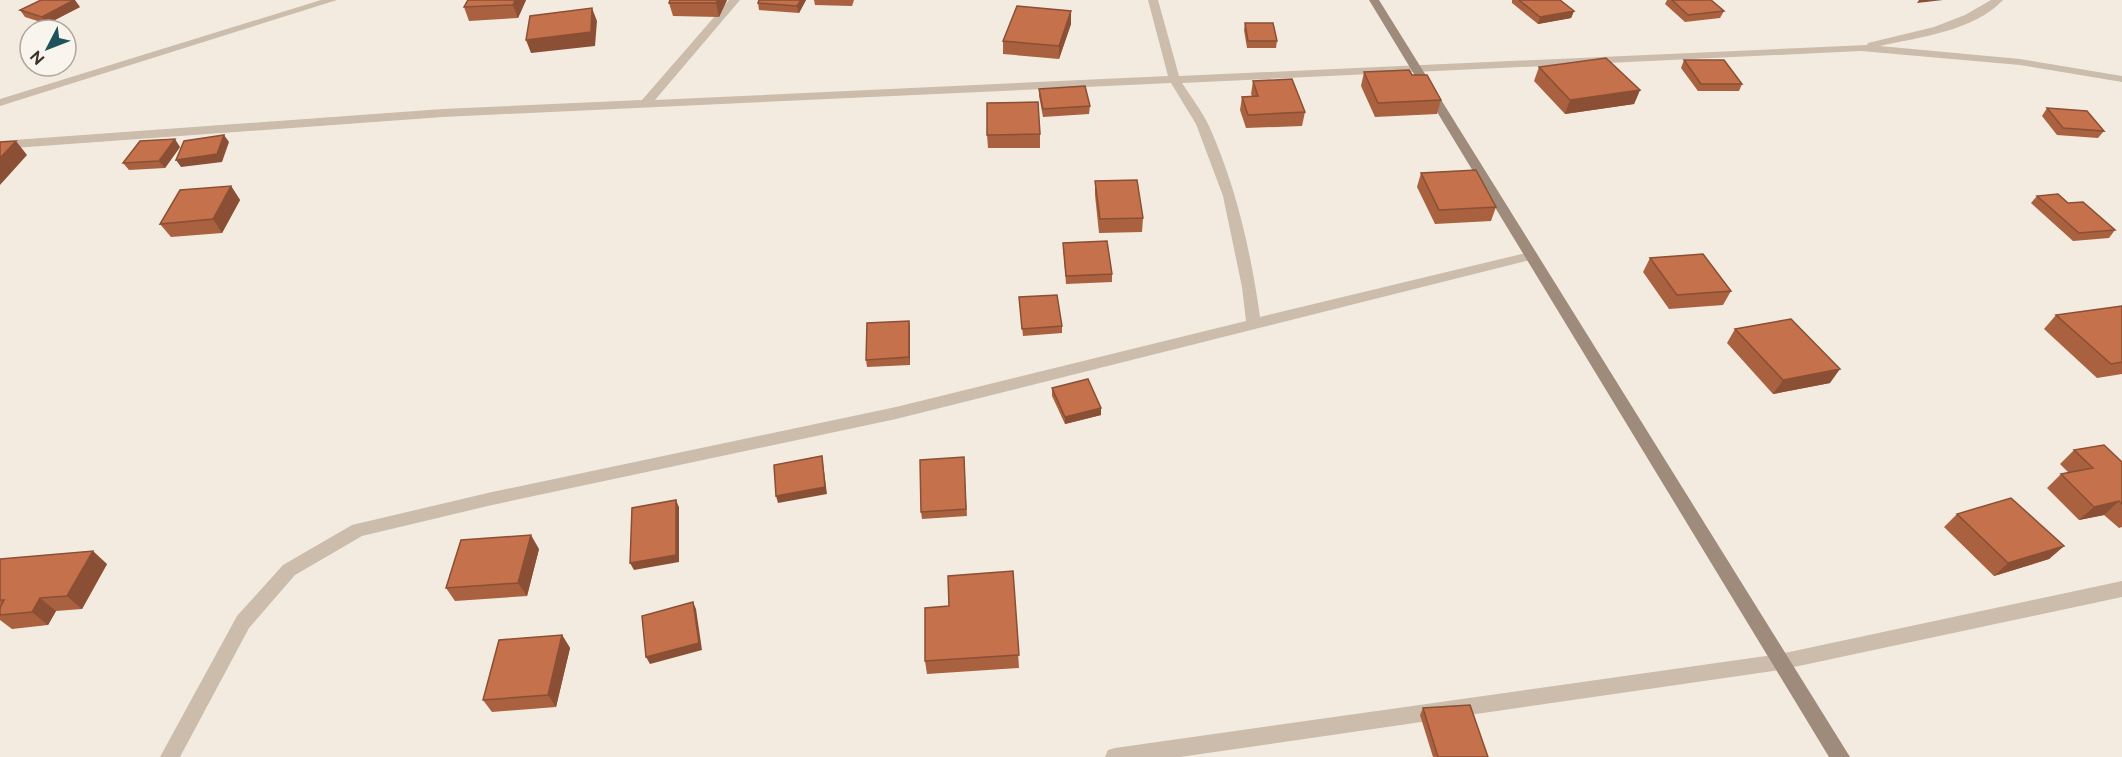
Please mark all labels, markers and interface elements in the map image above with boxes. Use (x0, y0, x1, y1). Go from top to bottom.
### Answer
north arrow (18, 18, 78, 78)
text: N (26, 47, 48, 69)

